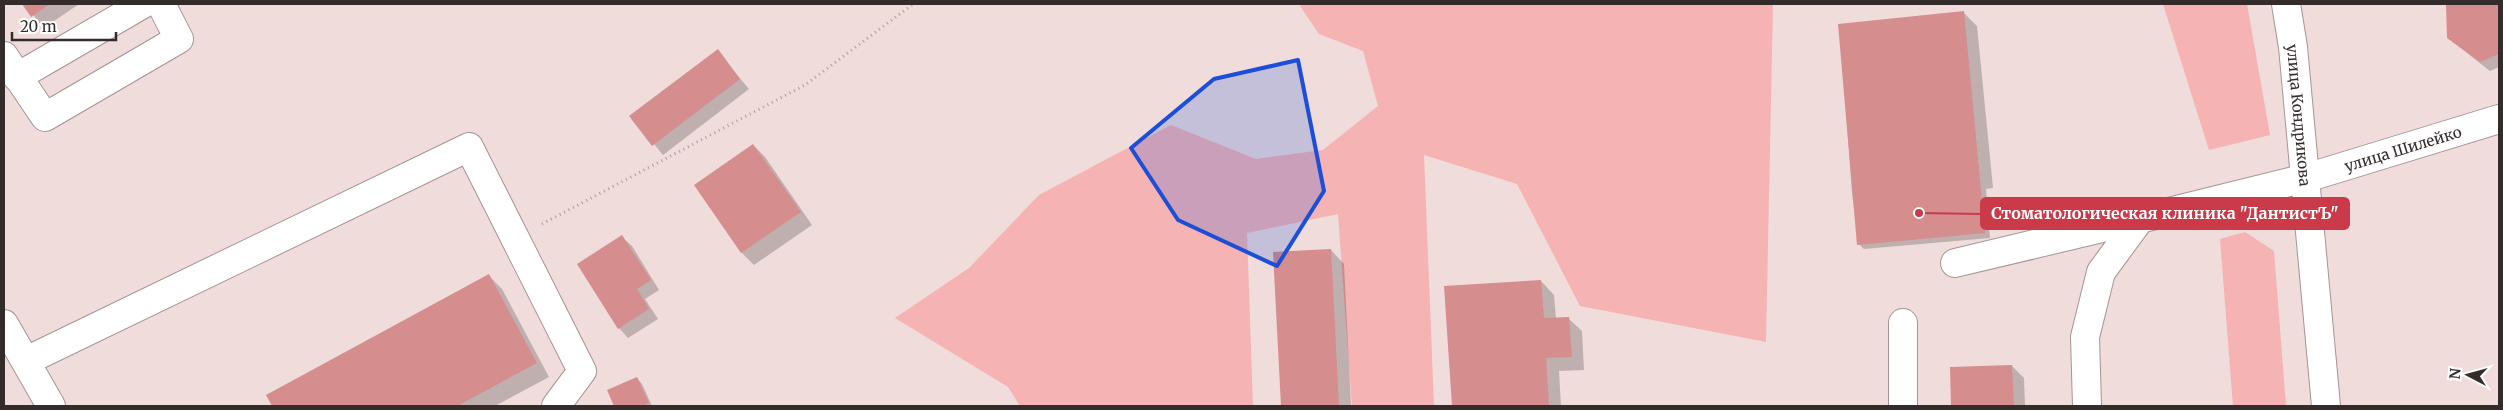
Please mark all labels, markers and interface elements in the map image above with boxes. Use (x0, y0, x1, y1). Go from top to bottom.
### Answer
scale bar (12, 10, 116, 42)
text: 20 m (20, 17, 57, 36)
street label: улица Кондрикова (2283, 43, 2315, 187)
street label: улица Шилейко (2342, 122, 2464, 175)
callout: Стоматологическая клиника "ДантистЪ" (1981, 198, 2349, 229)
text: Стоматологическая клиника "ДантистЪ" (1991, 203, 2339, 223)
north arrow (2443, 350, 2493, 400)
text: N (2446, 367, 2465, 380)

